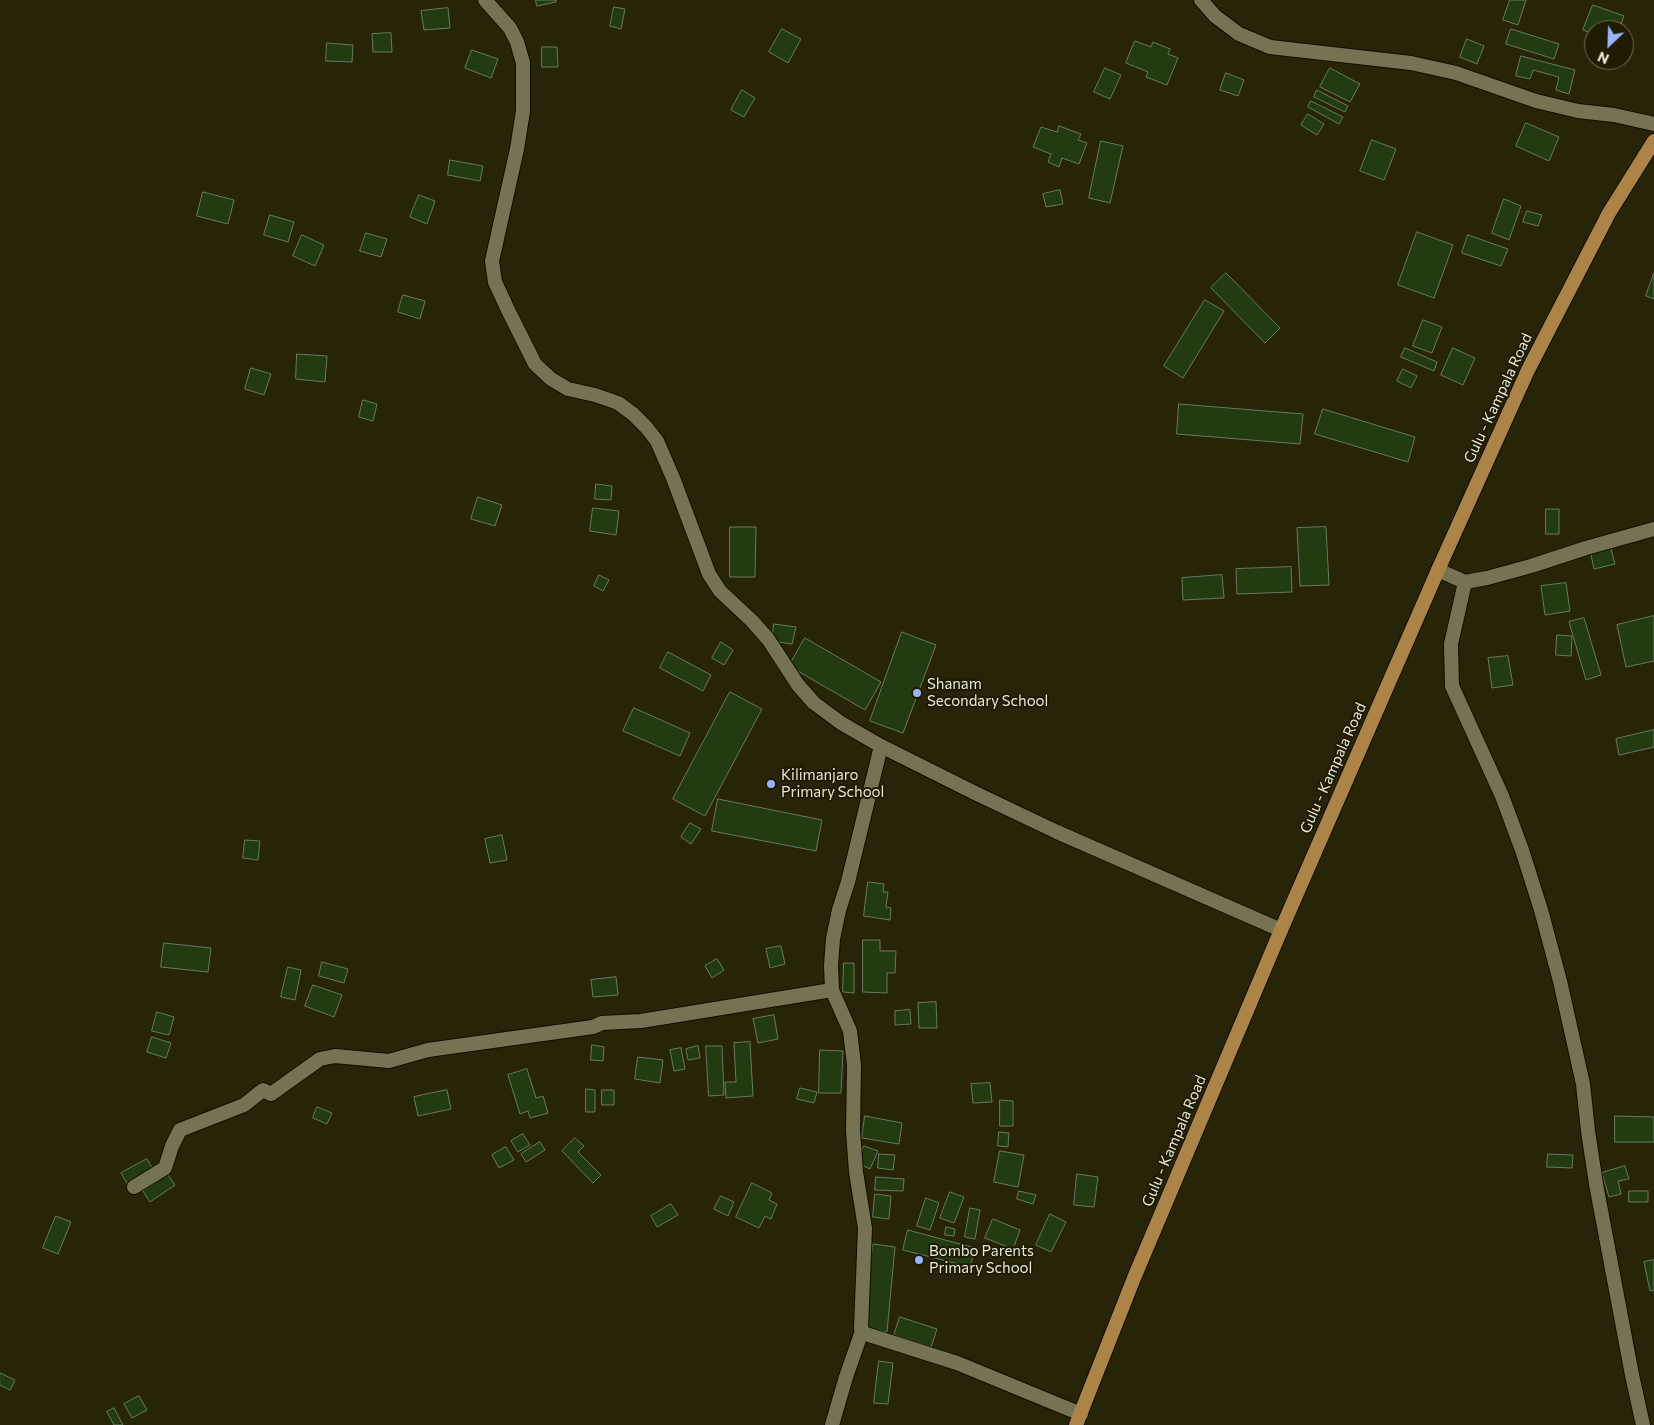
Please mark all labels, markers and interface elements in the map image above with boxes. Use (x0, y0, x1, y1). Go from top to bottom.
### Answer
north arrow (1584, 20, 1634, 70)
text: N (1595, 48, 1611, 68)
street label: Gulu - Kampala Road (1460, 330, 1536, 466)
place label: Shanam Secondary School (927, 675, 1048, 710)
marker: Shanam Secondary School (911, 687, 923, 699)
street label: Gulu - Kampala Road (1296, 700, 1370, 836)
place label: Kilimanjaro Primary School (781, 766, 884, 801)
marker: Kilimanjaro Primary School (765, 778, 777, 790)
street label: Gulu - Kampala Road (1138, 1073, 1210, 1209)
place label: Bombo Parents Primary School (929, 1242, 1034, 1277)
marker: Bombo Parents Primary School (913, 1254, 925, 1266)

